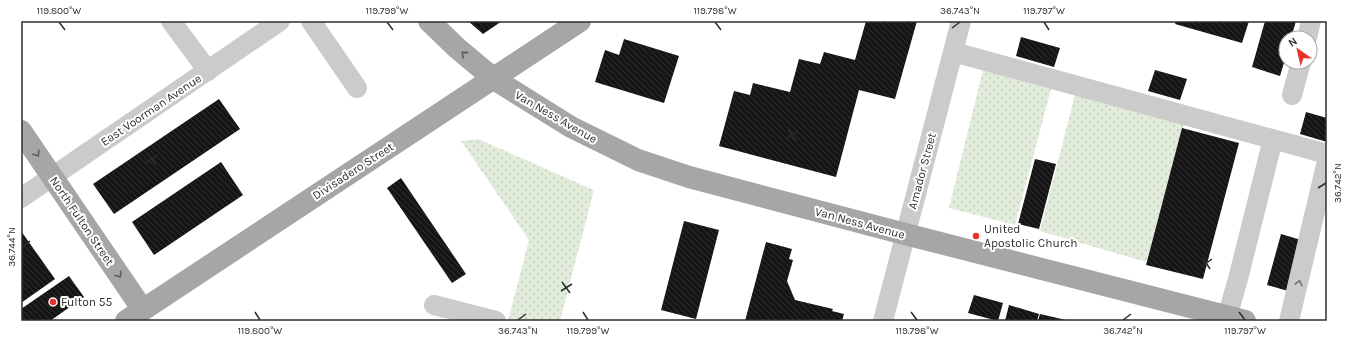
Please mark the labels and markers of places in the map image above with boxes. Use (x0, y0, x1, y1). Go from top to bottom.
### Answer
place label: United Apostolic Church (984, 222, 1077, 250)
marker: United Apostolic Church (971, 231, 981, 241)
place label: Fulton 55 (61, 295, 113, 309)
marker: Fulton 55 (48, 297, 58, 307)

